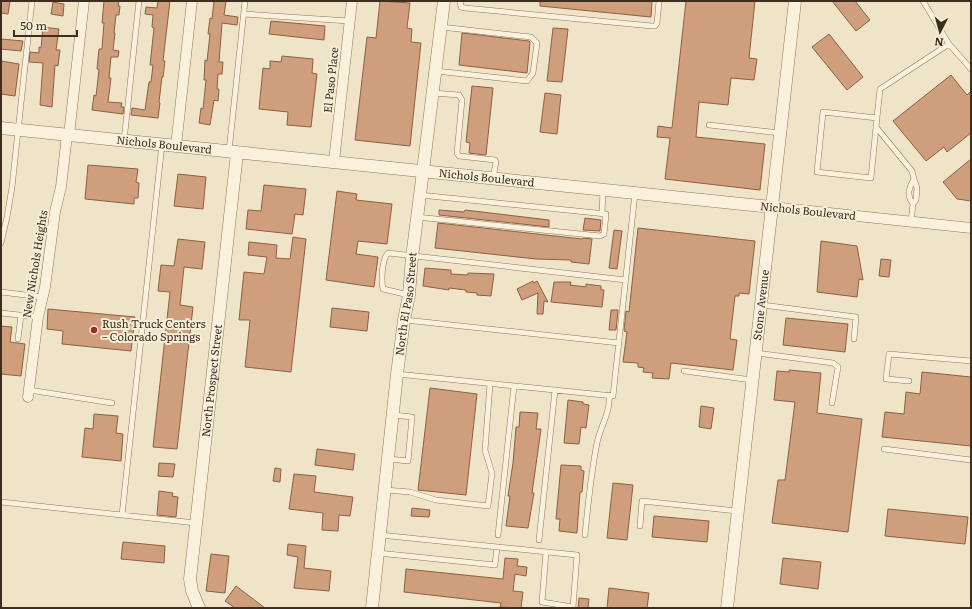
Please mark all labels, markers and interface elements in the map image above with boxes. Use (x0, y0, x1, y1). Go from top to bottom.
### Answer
scale bar (14, 12, 77, 38)
north arrow (920, 12, 960, 52)
text: 50 m (20, 16, 47, 34)
text: N (933, 35, 944, 51)
street label: El Paso Place (319, 46, 341, 114)
street label: Nichols Boulevard (116, 131, 213, 157)
street label: Nichols Boulevard (438, 164, 535, 190)
street label: Nichols Boulevard (760, 197, 857, 223)
street label: New Nichols Heights (18, 209, 50, 319)
street label: North El Paso Street (390, 250, 420, 357)
street label: Stone Avenue (748, 268, 772, 341)
place label: Rush Truck Centers – Colorado Springs (102, 315, 206, 344)
street label: North Prospect Street (197, 323, 225, 438)
marker: Rush Truck Centers – Colorado Springs (89, 325, 99, 335)

